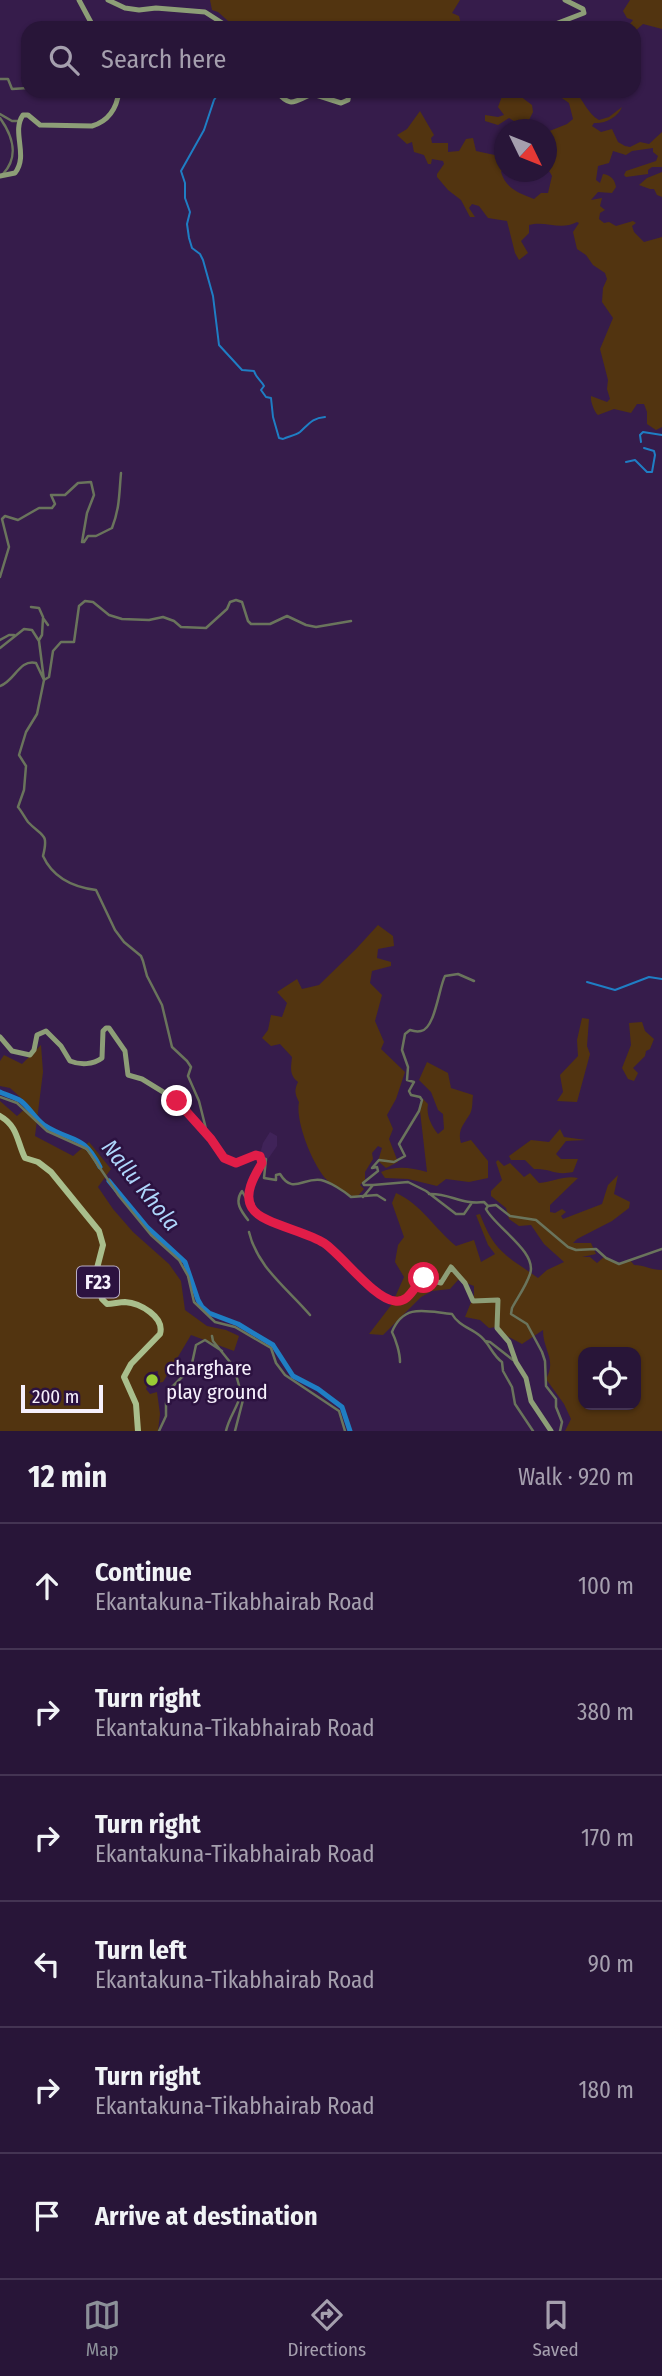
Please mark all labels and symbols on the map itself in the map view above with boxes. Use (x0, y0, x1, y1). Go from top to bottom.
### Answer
north arrow (494, 119, 557, 182)
route end (161, 1085, 192, 1116)
water label: Nallu Khola (96, 1134, 186, 1236)
route start (408, 1262, 439, 1293)
road number: F23 (77, 1266, 119, 1298)
place label: charghare play ground (166, 1355, 268, 1405)
marker: charghare play ground (144, 1372, 160, 1388)
scale bar (21, 1382, 103, 1414)

